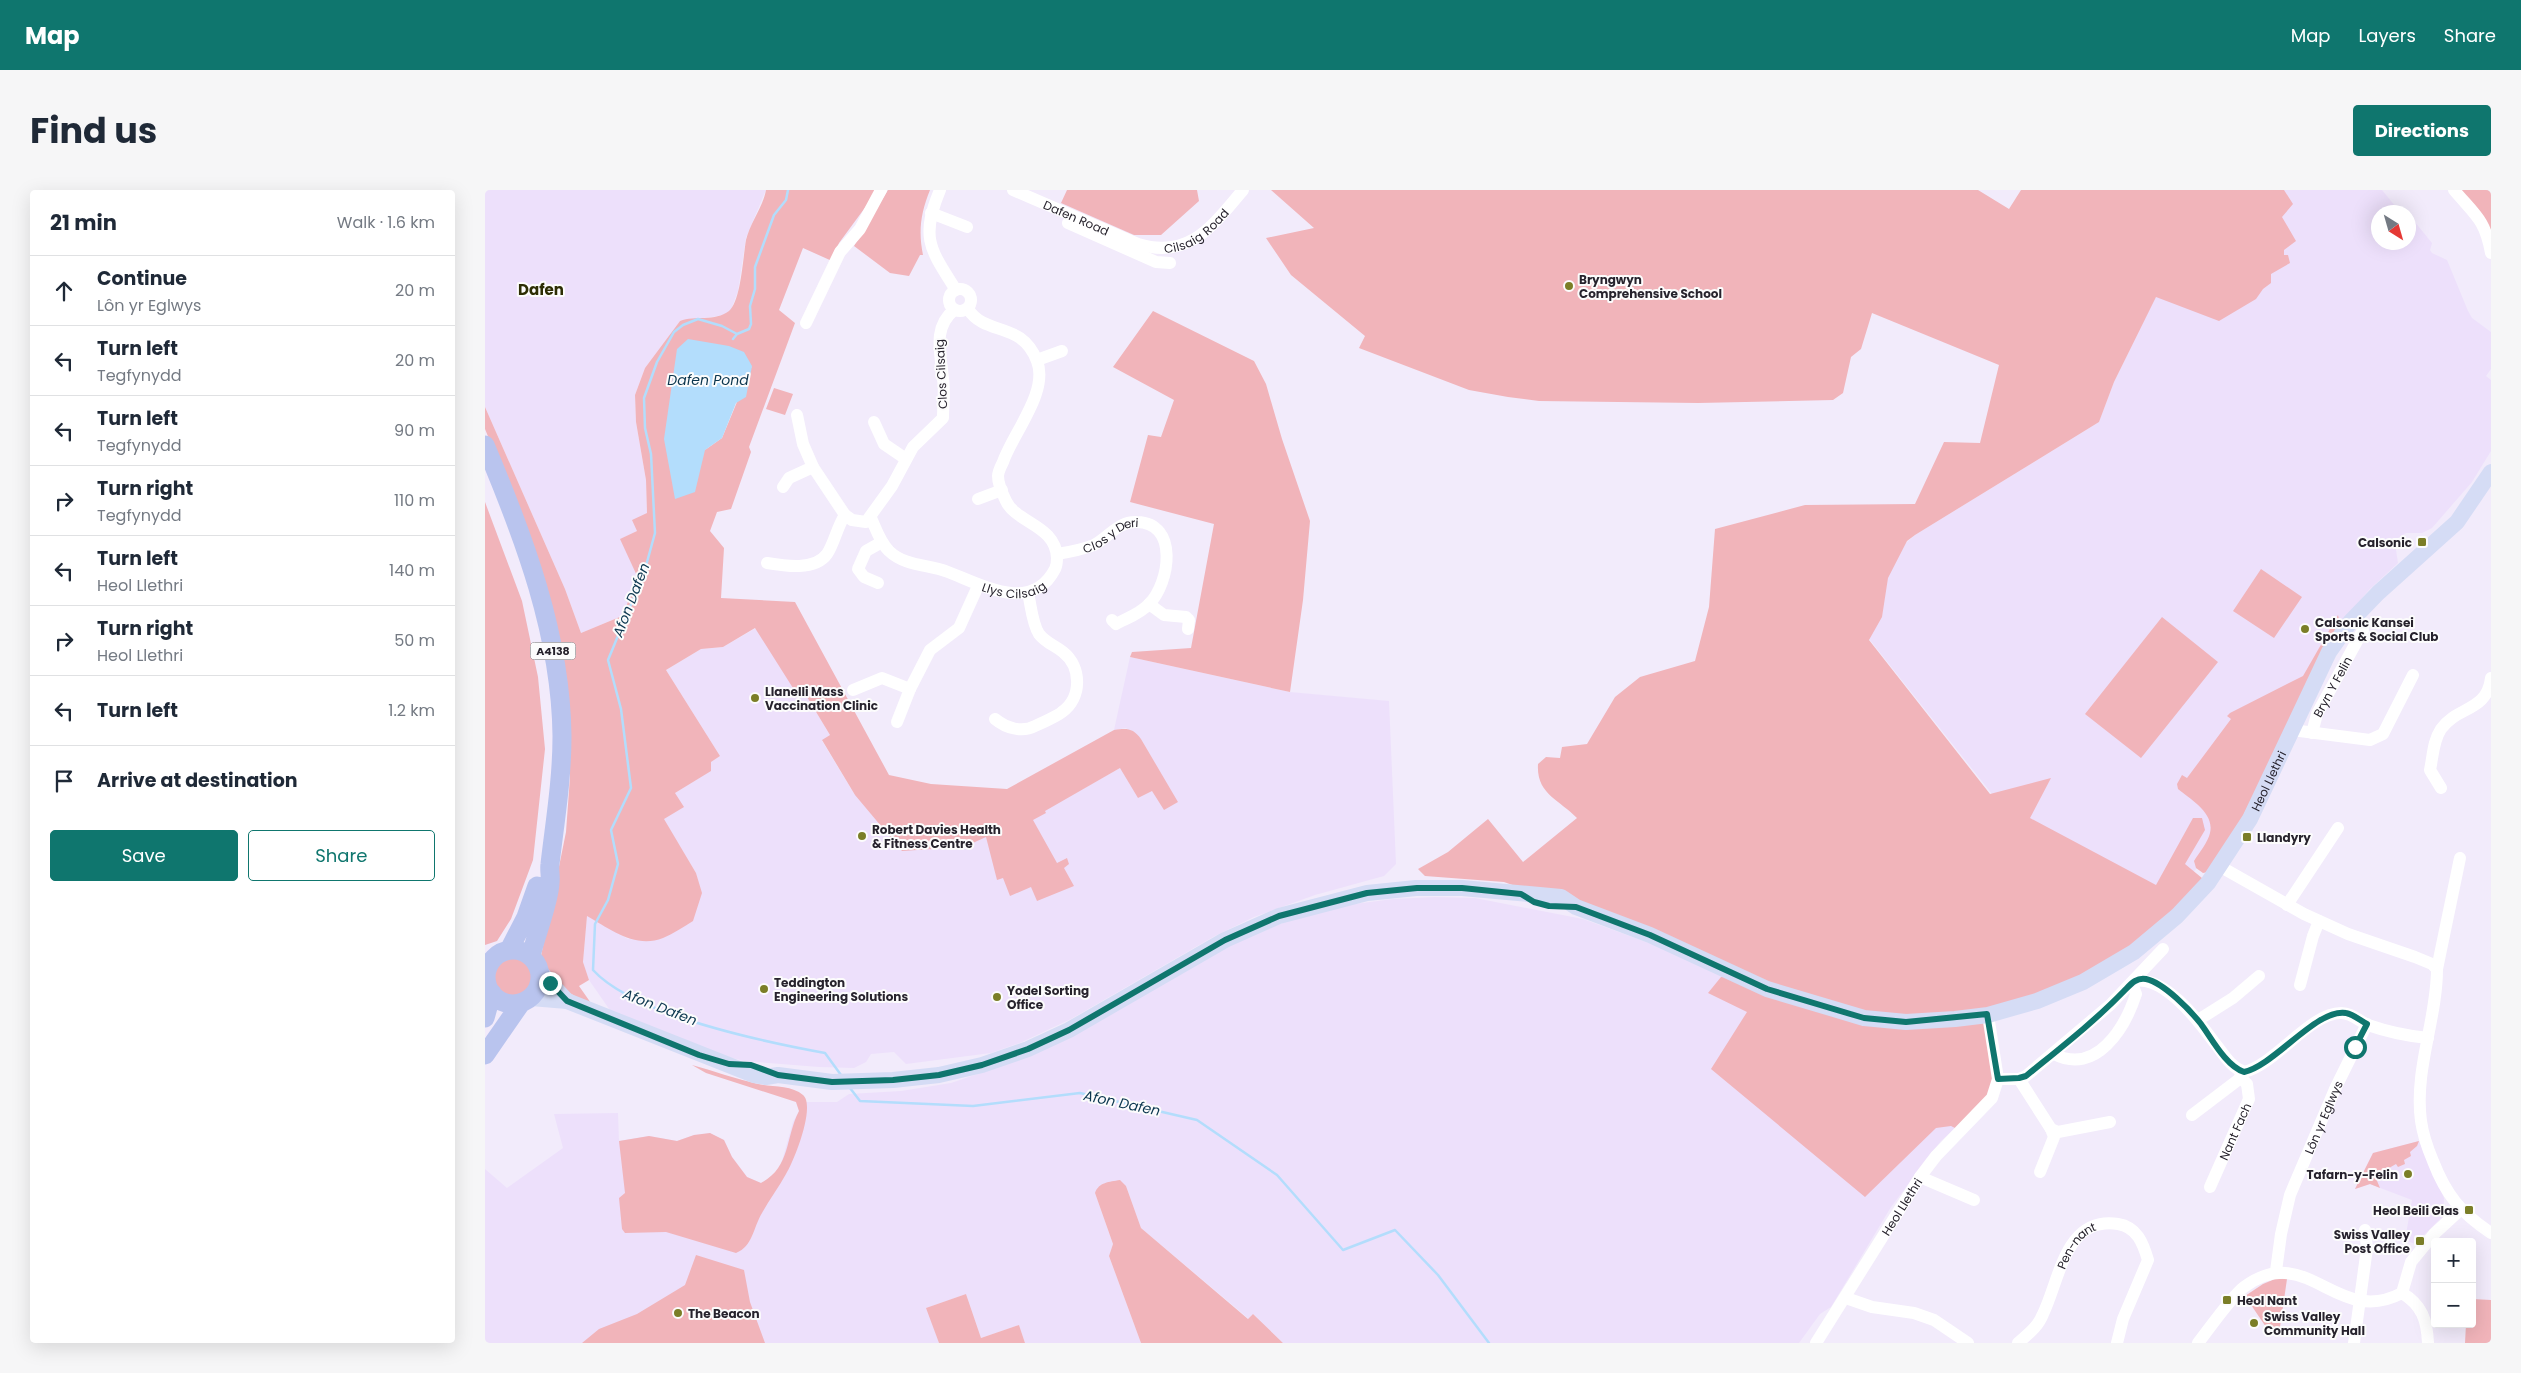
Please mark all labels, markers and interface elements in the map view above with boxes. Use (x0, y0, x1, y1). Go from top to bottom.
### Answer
text: Map (25, 19, 80, 52)
text: Map (2291, 23, 2331, 48)
text: Layers (2359, 23, 2416, 48)
text: Share (2444, 23, 2496, 48)
button: Directions (2353, 105, 2491, 156)
text: Find us (30, 106, 157, 155)
street label: Dafen Road (1041, 196, 1112, 239)
street label: Cilsaig Road (1163, 205, 1232, 257)
north arrow (2371, 205, 2416, 250)
text: 21 min (50, 208, 117, 237)
text: Walk · 1.6 km (337, 211, 435, 234)
text: Continue (97, 265, 187, 292)
place label: Bryngwyn Comprehensive School (1579, 271, 1722, 302)
icon: ahead (50, 277, 78, 305)
text: 20 m (395, 279, 435, 302)
district label: Dafen (518, 279, 564, 300)
marker: Bryngwyn Comprehensive School (1563, 280, 1575, 292)
text: Lôn yr Eglwys (97, 294, 201, 317)
text: Turn left (97, 335, 178, 362)
street label: Clos Cilsaig (931, 339, 951, 409)
icon: left (50, 347, 78, 375)
text: 20 m (395, 349, 435, 372)
text: Tegfynydd (97, 364, 182, 387)
water label: Dafen Pond (667, 370, 749, 390)
text: Turn left (97, 405, 178, 432)
icon: left (50, 417, 78, 445)
text: 90 m (394, 419, 435, 442)
text: Tegfynydd (97, 434, 182, 457)
text: Turn right (97, 475, 193, 502)
icon: right (50, 487, 78, 515)
text: 110 m (394, 489, 435, 512)
text: Tegfynydd (97, 504, 182, 527)
street label: Clos y Deri (1080, 513, 1139, 557)
place label: Calsonic (2358, 534, 2412, 551)
marker: Calsonic (2416, 536, 2428, 548)
text: Turn left (97, 545, 178, 572)
icon: left (50, 557, 78, 585)
text: 140 m (389, 559, 435, 582)
water label: Afon Dafen (607, 560, 654, 641)
text: Heol Llethri (97, 574, 183, 597)
street label: Llys Cilsaig (980, 577, 1049, 602)
place label: Calsonic Kansei Sports & Social Club (2315, 614, 2439, 645)
text: Turn right (97, 615, 193, 642)
marker: Calsonic Kansei Sports & Social Club (2299, 623, 2311, 635)
icon: right (50, 627, 78, 655)
text: 50 m (394, 629, 435, 652)
road number: A4138 (531, 642, 575, 660)
text: Heol Llethri (97, 644, 183, 667)
street label: Bryn Y Felin (2309, 653, 2356, 720)
place label: Llanelli Mass Vaccination Clinic (765, 683, 878, 714)
marker: Llanelli Mass Vaccination Clinic (749, 692, 761, 704)
icon: left (50, 697, 78, 725)
text: Turn left (97, 697, 178, 724)
text: 1.2 km (388, 699, 435, 722)
street label: Heol Llethri (2247, 748, 2290, 814)
icon: arrive (50, 767, 78, 795)
text: Arrive at destination (97, 767, 298, 794)
place label: Robert Davies Health & Fitness Centre (872, 821, 1001, 852)
place label: Llandyry (2257, 829, 2311, 846)
button: Save (50, 830, 238, 881)
button: Share (248, 830, 435, 881)
marker: Robert Davies Health & Fitness Centre (856, 830, 868, 842)
marker: Llandyry (2241, 831, 2253, 843)
route end (539, 972, 562, 995)
place label: Teddington Engineering Solutions (774, 974, 908, 1005)
place label: Yodel Sorting Office (1007, 982, 1089, 1013)
water label: Afon Dafen (619, 983, 700, 1030)
marker: Teddington Engineering Solutions (758, 983, 770, 995)
marker: Yodel Sorting Office (991, 991, 1003, 1003)
route start (2344, 1036, 2367, 1059)
street label: Lôn yr Eglwys (2300, 1077, 2346, 1156)
water label: Afon Dafen (1081, 1085, 1162, 1121)
street label: Nant Fach (2215, 1100, 2255, 1163)
place label: Tafarn-y-Felin (2306, 1166, 2398, 1183)
marker: Tafarn-y-Felin (2402, 1168, 2414, 1180)
street label: Heol Llethri (1877, 1175, 1926, 1238)
place label: Heol Beili Glas (2373, 1202, 2459, 1219)
marker: Heol Beili Glas (2463, 1204, 2475, 1216)
street label: Pen-nant (2052, 1218, 2098, 1271)
place label: Swiss Valley Post Office (2334, 1226, 2411, 1257)
marker: Swiss Valley Post Office (2414, 1235, 2426, 1247)
map controls (2431, 1238, 2476, 1328)
button: + (2431, 1238, 2476, 1283)
button: − (2431, 1283, 2476, 1328)
place label: Heol Nant (2237, 1292, 2297, 1309)
marker: Heol Nant (2221, 1294, 2233, 1306)
place label: The Beacon (688, 1305, 760, 1322)
marker: The Beacon (672, 1307, 684, 1319)
place label: Swiss Valley Community Hall (2264, 1308, 2365, 1339)
marker: Swiss Valley Community Hall (2248, 1317, 2260, 1329)

